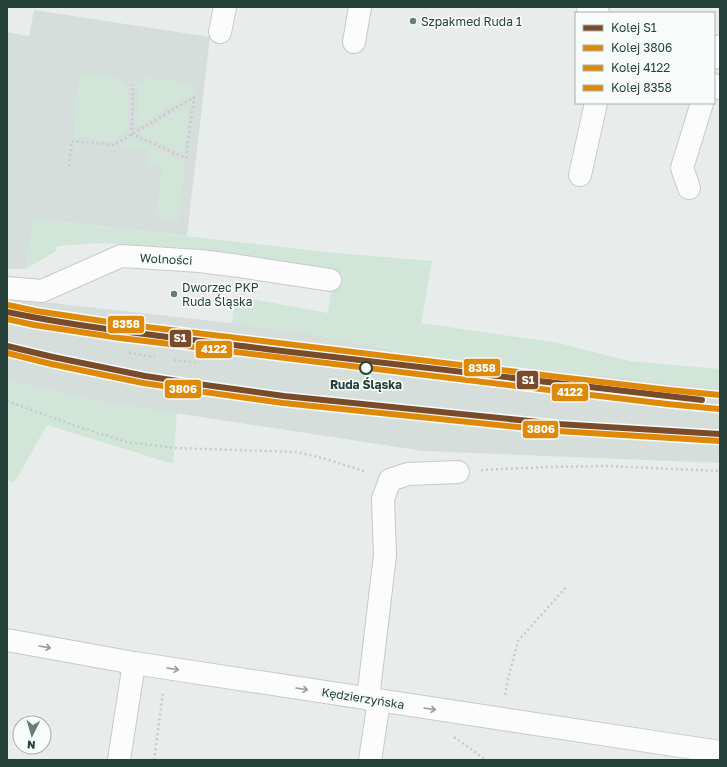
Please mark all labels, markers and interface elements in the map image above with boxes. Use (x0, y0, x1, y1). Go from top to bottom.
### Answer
legend (575, 12, 715, 104)
place label: Szpakmed Ruda 1 (421, 14, 522, 29)
marker: Szpakmed Ruda 1 (408, 16, 418, 26)
text: Kolej S1 (611, 20, 657, 35)
text: Kolej 3806 (611, 40, 672, 55)
text: Kolej 4122 (611, 60, 670, 75)
text: Kolej 8358 (611, 80, 672, 95)
street label: Wolności (139, 250, 193, 268)
place label: Dworzec PKP Ruda Śląska (182, 280, 259, 309)
marker: Dworzec PKP Ruda Śląska (169, 289, 179, 299)
line badge: 8358 (107, 315, 145, 334)
text: 8358 (112, 317, 140, 330)
line badge: S1 (169, 329, 192, 348)
text: S1 (173, 331, 187, 344)
line badge: 4122 (195, 340, 233, 359)
text: 4122 (201, 342, 227, 355)
line badge: 8358 (463, 358, 501, 377)
marker: Ruda Śląska (359, 361, 373, 375)
text: 8358 (468, 361, 496, 374)
line badge: S1 (516, 370, 539, 390)
text: S1 (521, 373, 535, 386)
place label: Ruda Śląska (330, 377, 402, 392)
line badge: 3806 (164, 379, 202, 399)
text: 3806 (169, 382, 197, 395)
line badge: 4122 (551, 383, 589, 402)
text: 4122 (557, 385, 583, 398)
line badge: 3806 (522, 420, 559, 439)
text: 3806 (527, 422, 555, 435)
one-way arrow (38, 643, 51, 651)
one-way arrow (167, 665, 180, 673)
street label: Kędzierzyńska (321, 684, 405, 712)
one-way arrow (295, 685, 308, 693)
one-way arrow (424, 705, 437, 713)
north arrow (12, 715, 52, 755)
text: N (26, 739, 36, 752)

